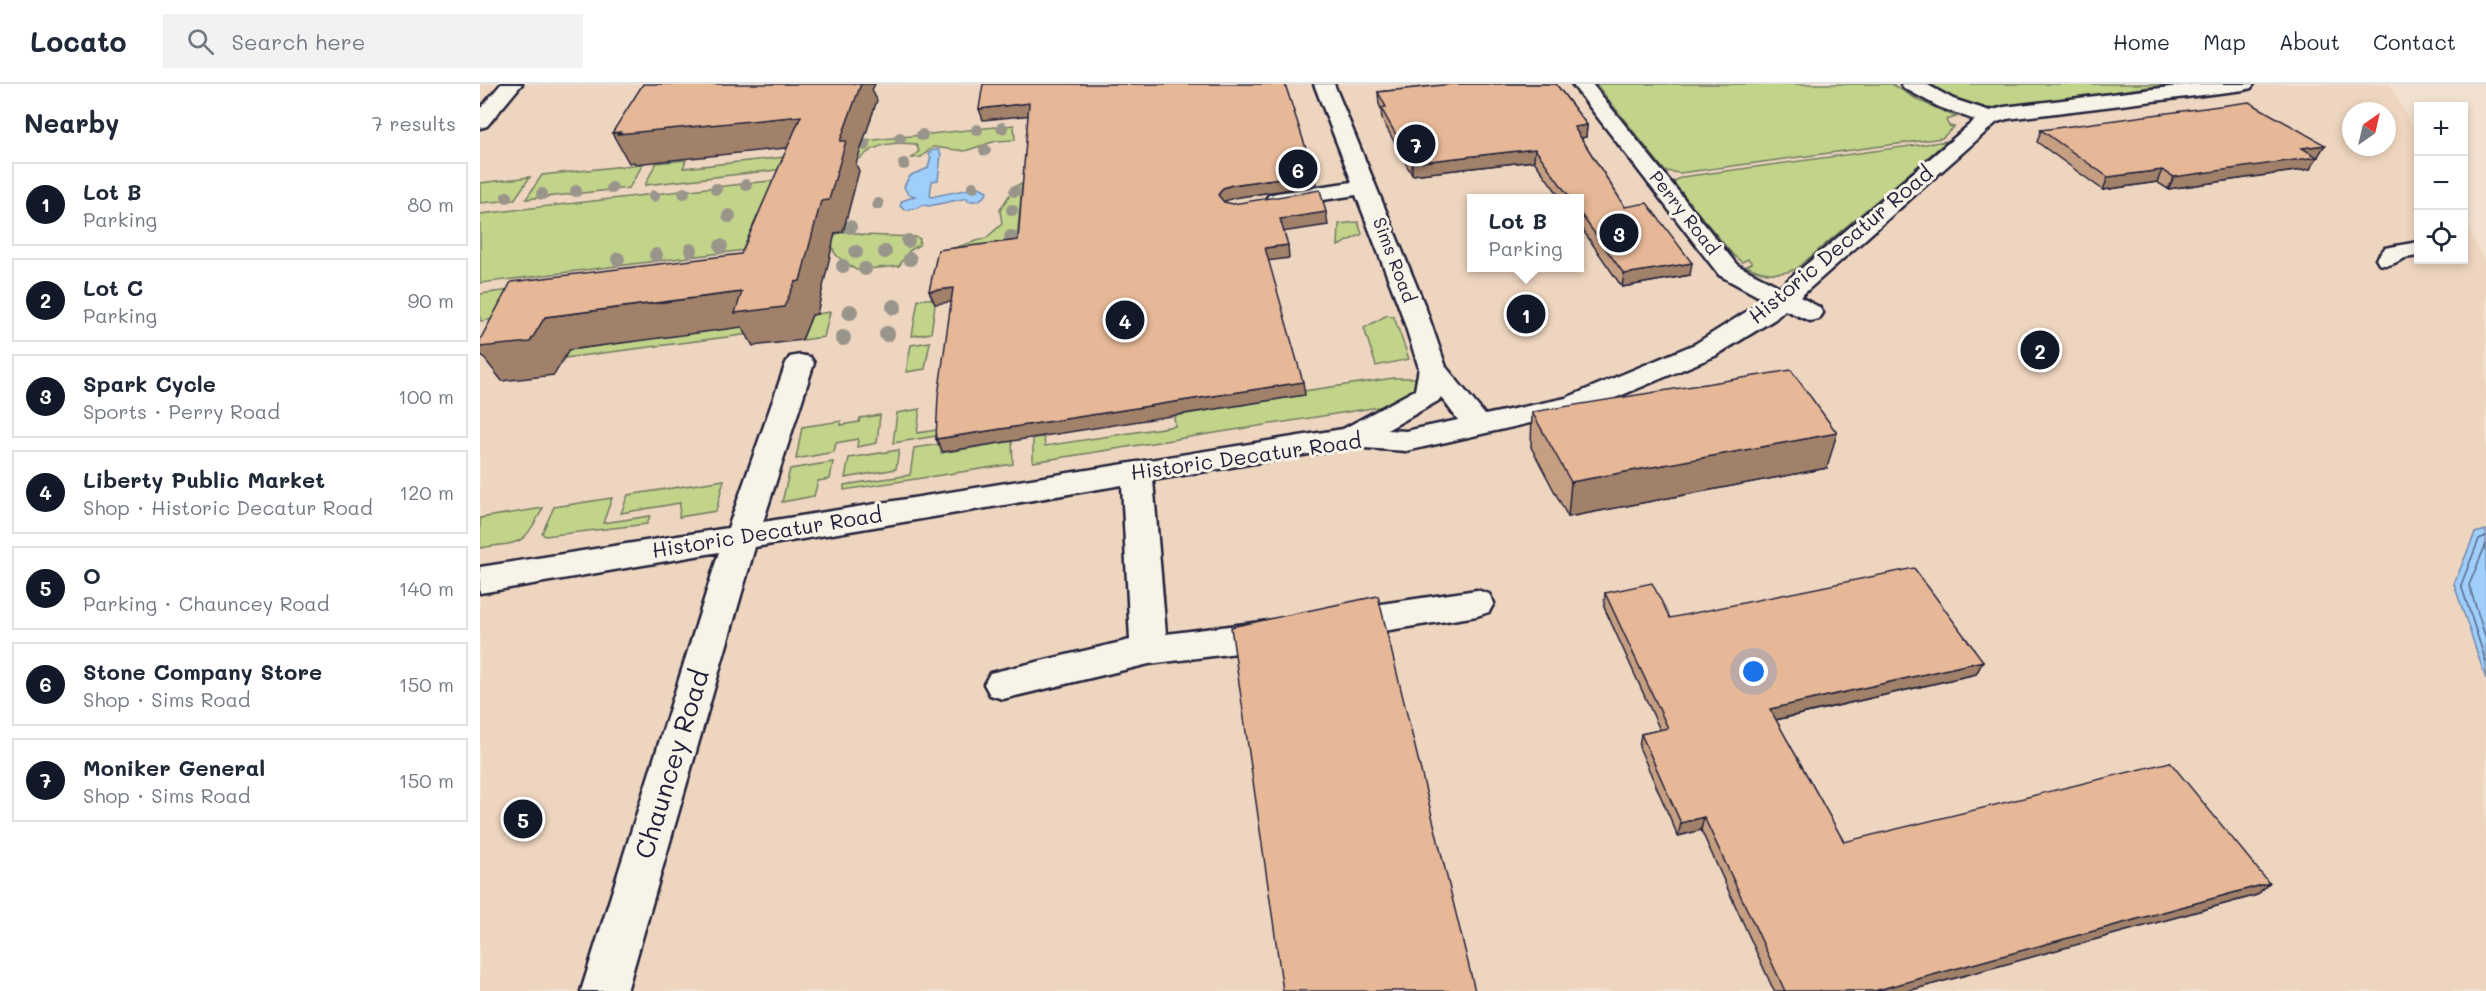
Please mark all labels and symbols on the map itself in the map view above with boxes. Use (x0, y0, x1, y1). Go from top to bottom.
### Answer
north arrow (2342, 102, 2396, 156)
pin: 7 (1396, 122, 1436, 166)
pin: 6 (1278, 146, 1318, 191)
street label: Historic Decatur Road (1742, 159, 1938, 329)
street label: Perry Road (1644, 166, 1725, 259)
pin: 3 (1600, 210, 1638, 256)
street label: Sims Road (1368, 214, 1422, 306)
pin: 1 (1506, 292, 1546, 336)
pin: 4 (1106, 298, 1144, 342)
pin: 2 (2020, 328, 2060, 372)
street label: Historic Decatur Road (1129, 426, 1363, 485)
street label: Historic Decatur Road (650, 500, 884, 563)
your location (1739, 657, 1768, 686)
street label: Chauncey Road (626, 665, 716, 862)
pin: 5 (504, 796, 543, 842)

